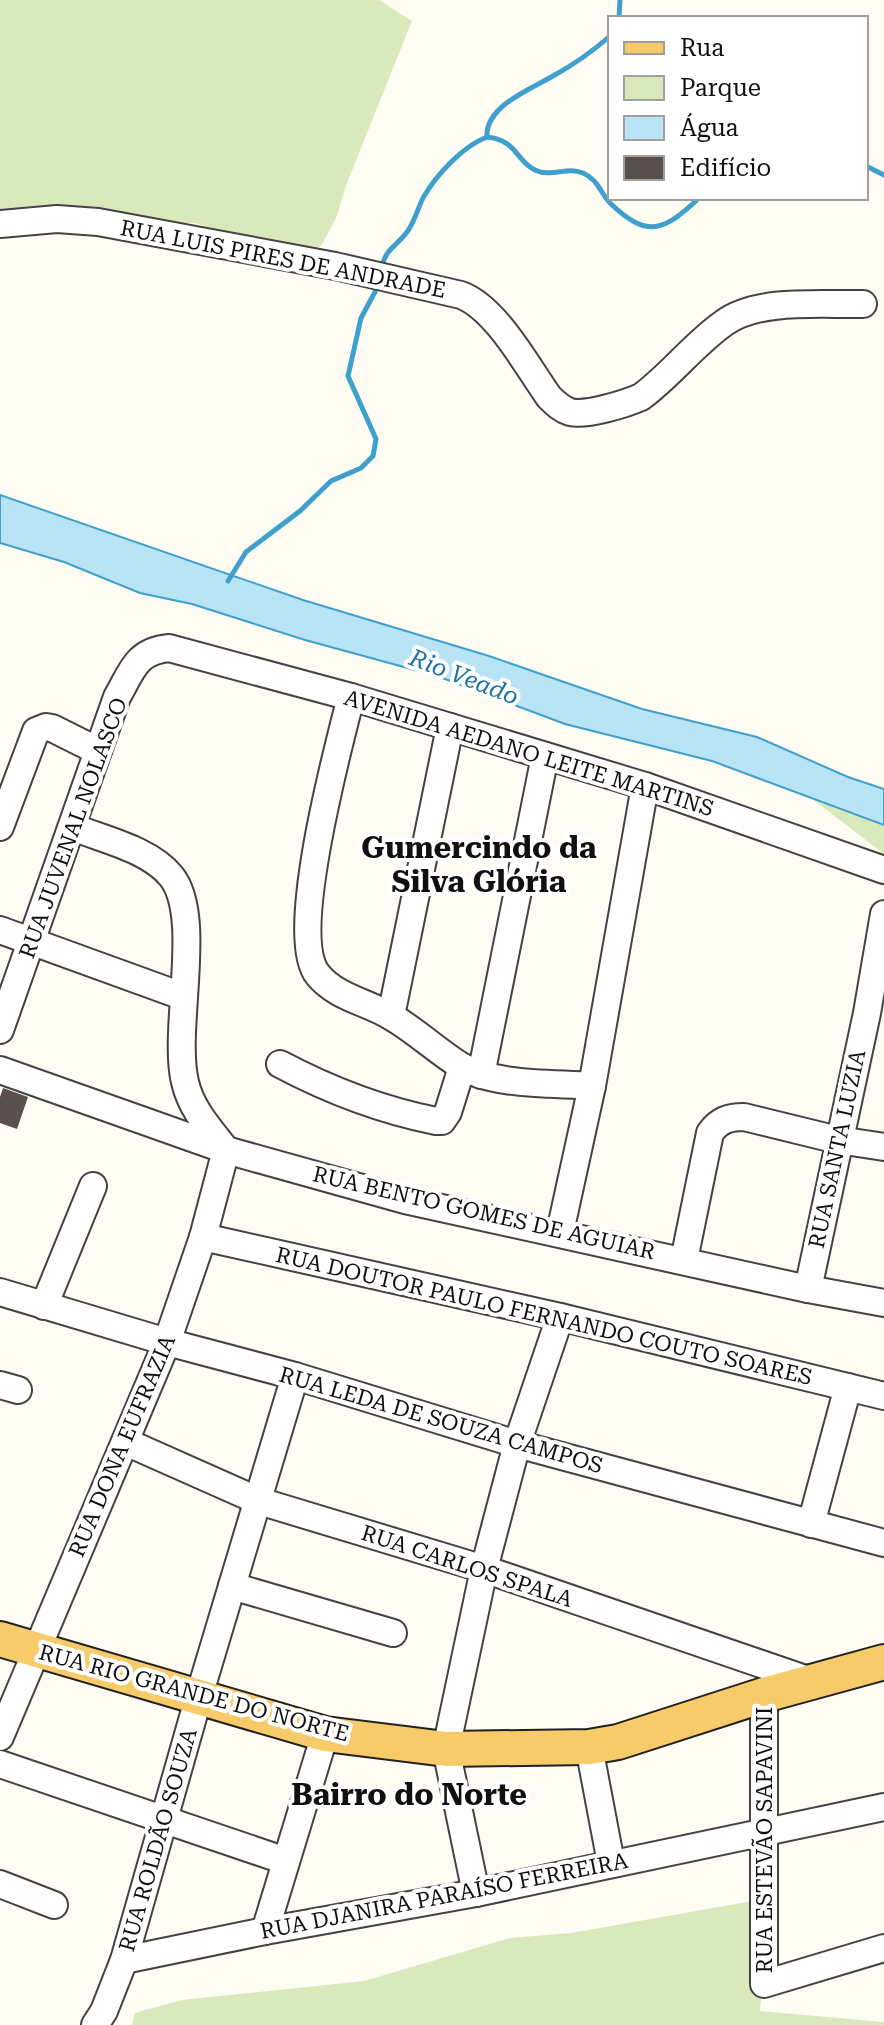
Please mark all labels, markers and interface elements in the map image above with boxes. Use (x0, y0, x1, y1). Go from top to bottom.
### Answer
legend (608, 16, 868, 200)
text: Rua (680, 34, 724, 62)
text: Parque (680, 74, 761, 102)
text: Água (680, 113, 739, 142)
text: Edifício (680, 154, 771, 182)
street label: RUA LUIS PIRES DE ANDRADE (118, 215, 448, 303)
water label: Rio Veado (405, 643, 522, 711)
street label: AVENIDA AEDANO LEITE MARTINS (341, 685, 717, 821)
street label: RUA JUVENAL NOLASCO (14, 694, 132, 962)
district label: Gumercindo da Silva Glória (361, 830, 597, 899)
street label: RUA SANTA LUZIA (804, 1047, 870, 1251)
street label: RUA BENTO GOMES DE AGUIAR (310, 1161, 658, 1265)
street label: RUA DOUTOR PAULO FERNANDO COUTO SOARES (273, 1242, 815, 1390)
street label: RUA DONA EUFRAZIA (64, 1331, 180, 1561)
street label: RUA LEDA DE SOUZA CAMPOS (276, 1362, 606, 1478)
street label: RUA CARLOS SPALA (358, 1520, 576, 1612)
street label: RUA RIO GRANDE DO NORTE (36, 1639, 352, 1747)
street label: RUA ESTEVÃO SAPAVINI (751, 1707, 777, 1973)
street label: RUA ROLDÃO SOUZA (113, 1725, 202, 1954)
district label: Bairro do Norte (291, 1777, 527, 1812)
street label: RUA DJANIRA PARAÍSO FERREIRA (258, 1847, 631, 1944)

